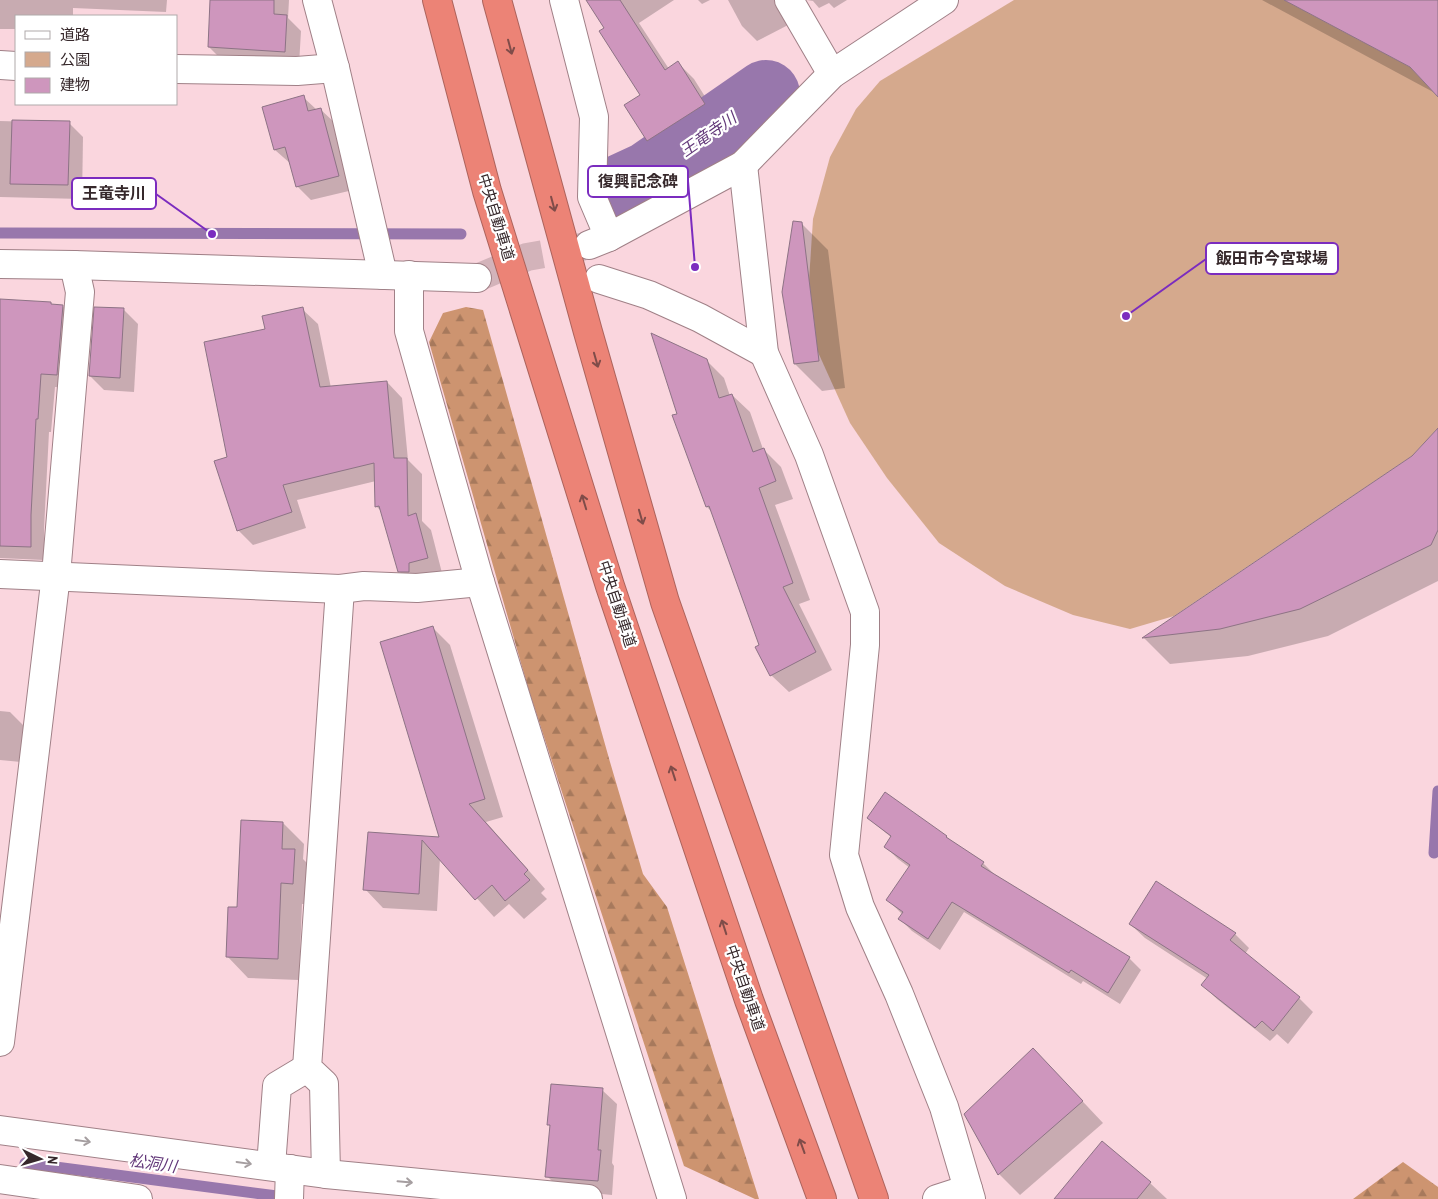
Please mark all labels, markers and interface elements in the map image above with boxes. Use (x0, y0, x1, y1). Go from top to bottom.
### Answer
legend (15, 15, 178, 105)
text: 道路 (60, 24, 90, 45)
one-way arrow (506, 39, 515, 55)
text: 公園 (60, 49, 90, 70)
text: 建物 (60, 74, 90, 95)
water label: 王竜寺川 (675, 105, 742, 161)
callout: 復興記念碑 (588, 166, 688, 197)
text: 復興記念碑 (598, 170, 678, 192)
street label: 中央自動車道 (473, 171, 520, 263)
callout: 王竜寺川 (72, 178, 156, 209)
text: 王竜寺川 (82, 182, 146, 204)
one-way arrow (549, 195, 558, 211)
callout: 飯田市今宮球場 (1206, 243, 1338, 274)
text: 飯田市今宮球場 (1215, 247, 1328, 269)
one-way arrow (592, 352, 602, 368)
one-way arrow (579, 494, 588, 510)
one-way arrow (637, 508, 646, 524)
street label: 中央自動車道 (594, 558, 641, 650)
one-way arrow (667, 765, 677, 781)
one-way arrow (719, 919, 728, 935)
street label: 中央自動車道 (721, 942, 770, 1034)
north arrow (15, 1134, 65, 1184)
one-way arrow (75, 1137, 91, 1147)
one-way arrow (797, 1138, 806, 1154)
water label: 松洞川 (128, 1149, 180, 1178)
text: N (44, 1155, 62, 1165)
one-way arrow (236, 1158, 252, 1168)
one-way arrow (397, 1177, 413, 1187)

